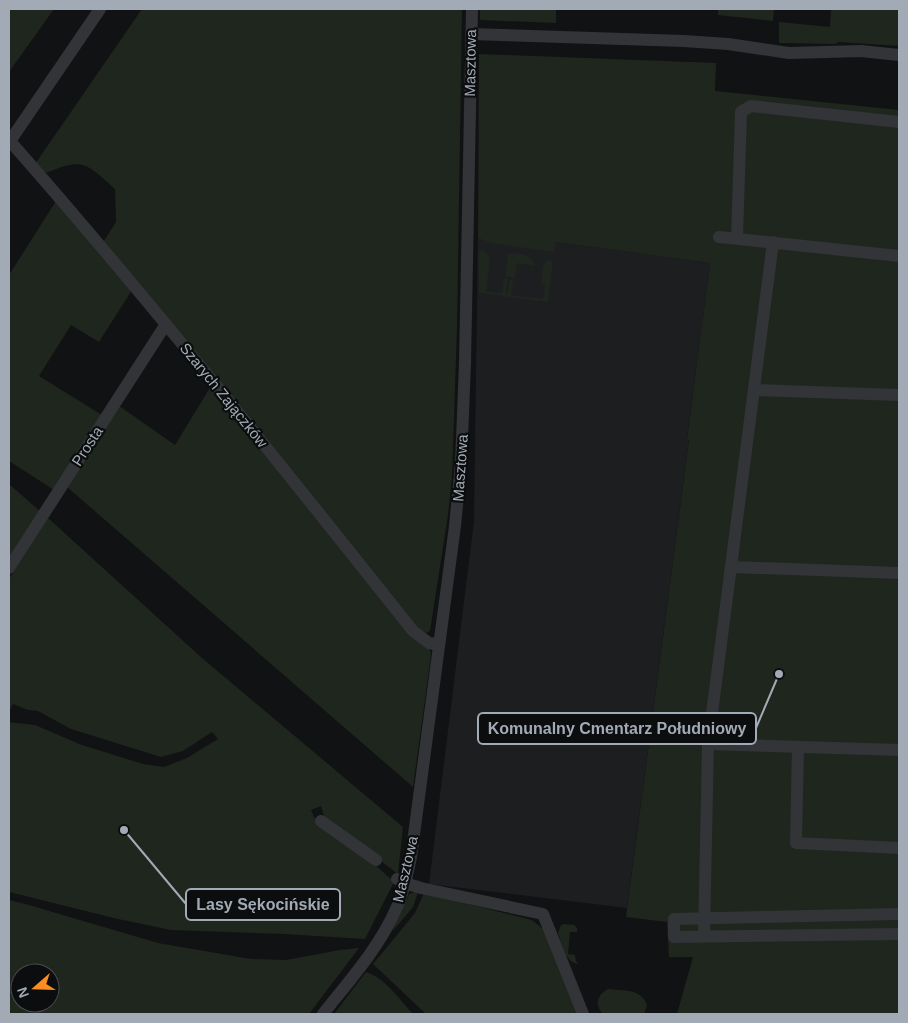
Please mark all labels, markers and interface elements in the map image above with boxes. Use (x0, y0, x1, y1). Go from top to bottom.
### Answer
street label: Masztowa (461, 28, 479, 97)
street label: Szarych Zajączków (177, 339, 271, 451)
street label: Prosta (68, 423, 106, 469)
street label: Masztowa (449, 433, 471, 502)
callout: Komunalny Cmentarz Południowy (478, 713, 756, 744)
text: Komunalny Cmentarz Południowy (488, 720, 746, 737)
street label: Masztowa (389, 834, 421, 904)
callout: Lasy Sękocińskie (186, 889, 340, 920)
text: Lasy Sękocińskie (196, 896, 330, 913)
north arrow (10, 963, 60, 1013)
text: N (14, 985, 32, 1000)

